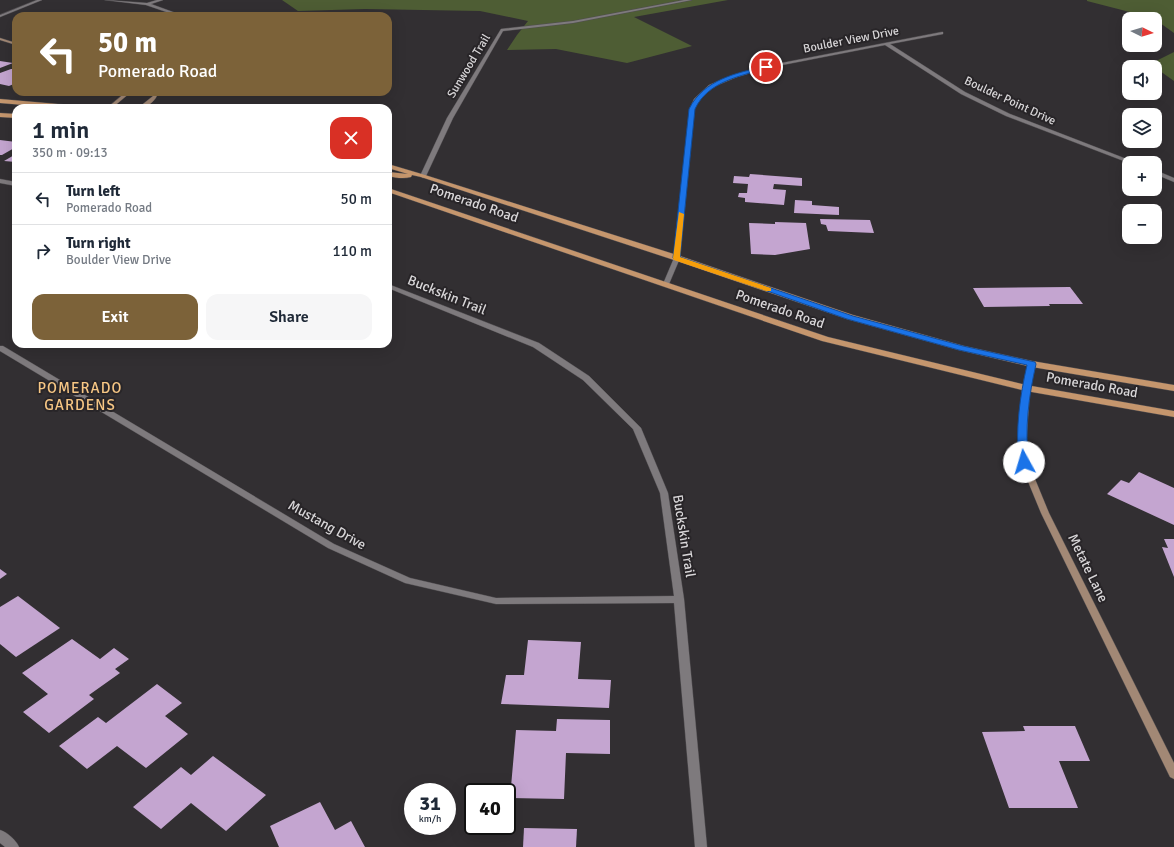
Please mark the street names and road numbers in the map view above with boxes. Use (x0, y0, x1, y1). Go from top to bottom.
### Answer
street label: Boulder View Drive (802, 23, 900, 57)
street label: Sunwood Trail (444, 31, 494, 101)
street label: Boulder Point Drive (962, 73, 1058, 129)
street label: Pomerado Road (427, 180, 521, 226)
street label: Buckskin Trail (405, 271, 489, 319)
street label: Pomerado Road (733, 286, 827, 332)
street label: Pomerado Road (1045, 369, 1139, 401)
street label: Buckskin Trail (669, 493, 699, 579)
street label: Mustang Drive (285, 497, 369, 553)
street label: Metate Lane (1064, 531, 1112, 605)

